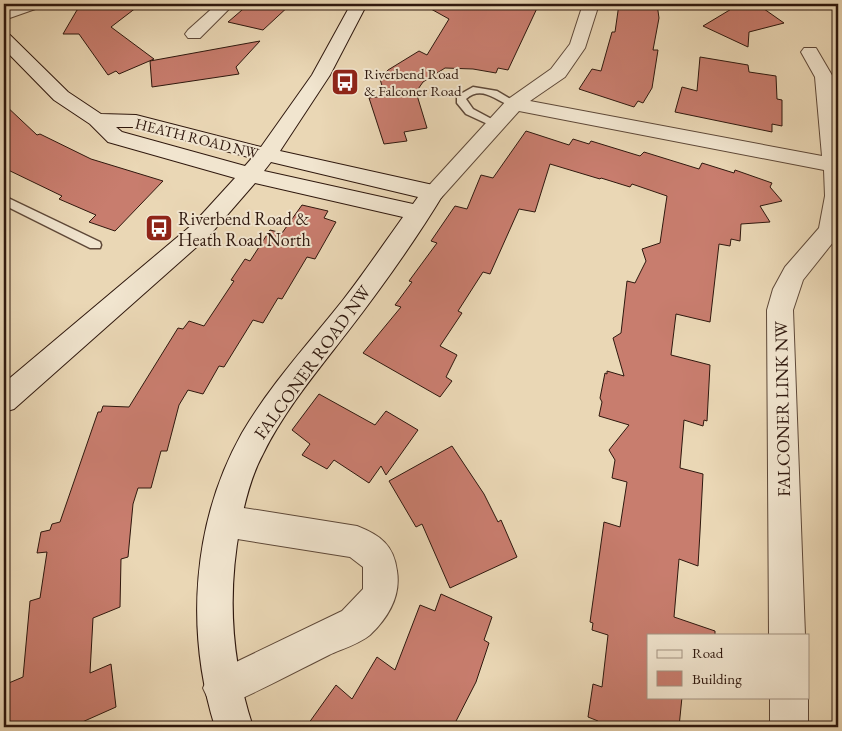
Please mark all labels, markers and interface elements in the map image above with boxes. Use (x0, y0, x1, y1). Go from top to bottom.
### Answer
place label: Riverbend Road & Falconer Road (364, 64, 462, 100)
bus stop icon: Riverbend Road & Falconer Road (330, 67, 360, 97)
street label: HEATH ROAD NW (133, 113, 261, 163)
place label: Riverbend Road & Heath Road North (178, 207, 311, 251)
bus stop icon: Riverbend Road & Heath Road North (144, 213, 174, 243)
street label: FALCONER ROAD NW (248, 280, 376, 443)
street label: FALCONER LINK NW (769, 320, 795, 497)
legend (647, 634, 810, 698)
text: Road (692, 643, 724, 662)
text: Building (692, 669, 742, 688)

